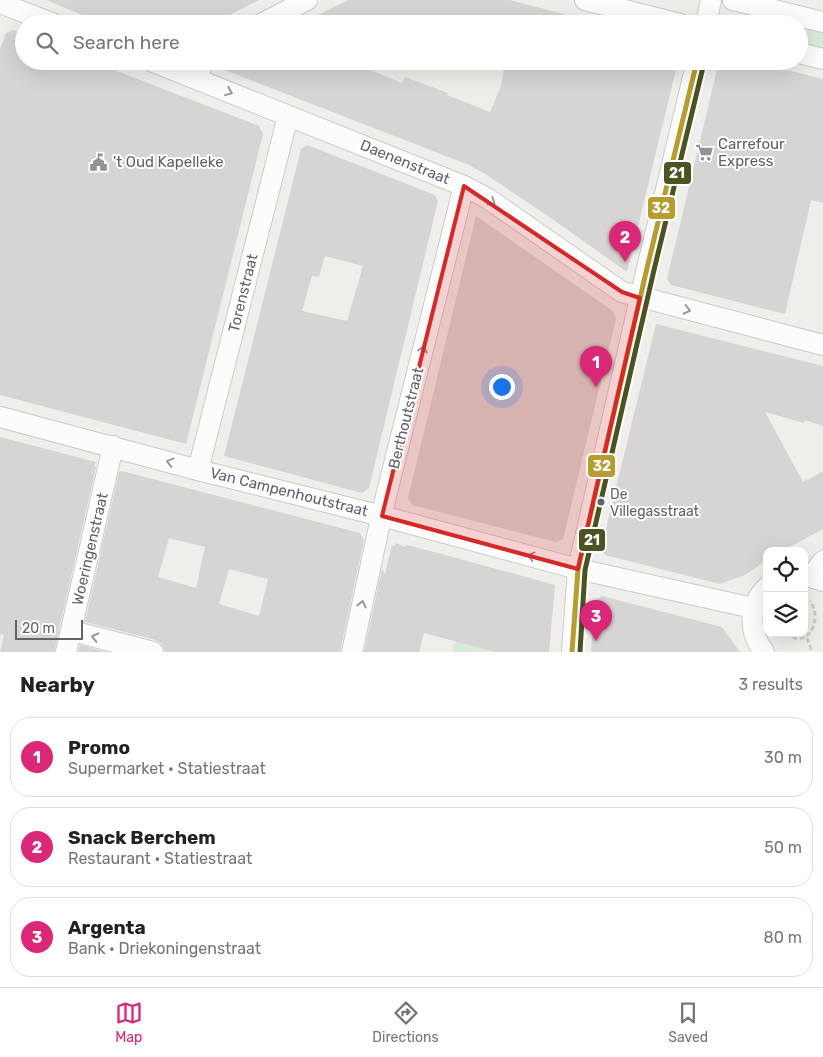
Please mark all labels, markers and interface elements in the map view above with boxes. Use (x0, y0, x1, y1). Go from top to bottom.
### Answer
search box (15, 15, 808, 70)
icon: search (33, 29, 61, 57)
text: Search here (73, 31, 180, 54)
one-way arrow (224, 86, 233, 96)
place label: Carrefour Express (718, 135, 785, 170)
street label: Daenenstraat (358, 136, 453, 188)
supermarket icon: Carrefour Express (694, 143, 714, 163)
public building icon: 't Oud Kapelleke (89, 152, 109, 172)
place label: 't Oud Kapelleke (113, 153, 224, 171)
line badge: 21 (663, 161, 692, 185)
text: 21 (669, 165, 685, 182)
one-way arrow (487, 195, 496, 205)
line badge: 32 (647, 196, 676, 220)
text: 32 (652, 200, 670, 217)
pin: 2 (609, 221, 641, 262)
street label: Torenstraat (225, 252, 261, 334)
one-way arrow (682, 304, 691, 315)
one-way arrow (417, 345, 428, 354)
pin: 1 (580, 346, 612, 387)
street label: Berthoutstraat (385, 365, 427, 471)
your location (489, 374, 515, 400)
line badge: 32 (587, 454, 616, 478)
one-way arrow (166, 457, 175, 468)
text: 32 (593, 458, 611, 475)
street label: Van Campenhoutstraat (208, 464, 370, 520)
place label: De Villegasstraat (610, 486, 700, 520)
street label: Woeringenstraat (68, 491, 112, 607)
marker: De Villegasstraat (596, 497, 606, 507)
line badge: 21 (578, 528, 606, 552)
text: 21 (584, 532, 600, 549)
map controls (763, 547, 808, 637)
button: locate (763, 547, 808, 592)
one-way arrow (527, 551, 536, 561)
button: layers (763, 592, 808, 637)
one-way arrow (356, 600, 367, 609)
pin: 3 (580, 600, 612, 641)
scale bar (15, 617, 82, 640)
text: 20 m (22, 620, 55, 637)
one-way arrow (91, 632, 100, 643)
text: Nearby (20, 672, 95, 697)
text: 3 results (738, 675, 803, 694)
text: Promo (68, 736, 130, 759)
text: 1 (33, 748, 41, 767)
text: 30 m (764, 748, 802, 767)
text: Supermarket · Statiestraat (68, 759, 266, 778)
text: Snack Berchem (68, 826, 216, 849)
text: 2 (32, 838, 42, 857)
text: 50 m (764, 838, 802, 857)
text: Restaurant · Statiestraat (68, 849, 252, 868)
text: Argenta (68, 916, 146, 939)
text: 3 (32, 928, 42, 947)
text: 80 m (764, 928, 802, 947)
text: Bank · Driekoningenstraat (68, 939, 261, 958)
tab: Map (115, 999, 143, 1046)
tab: Directions (372, 999, 439, 1046)
tab: Saved (668, 999, 708, 1046)

